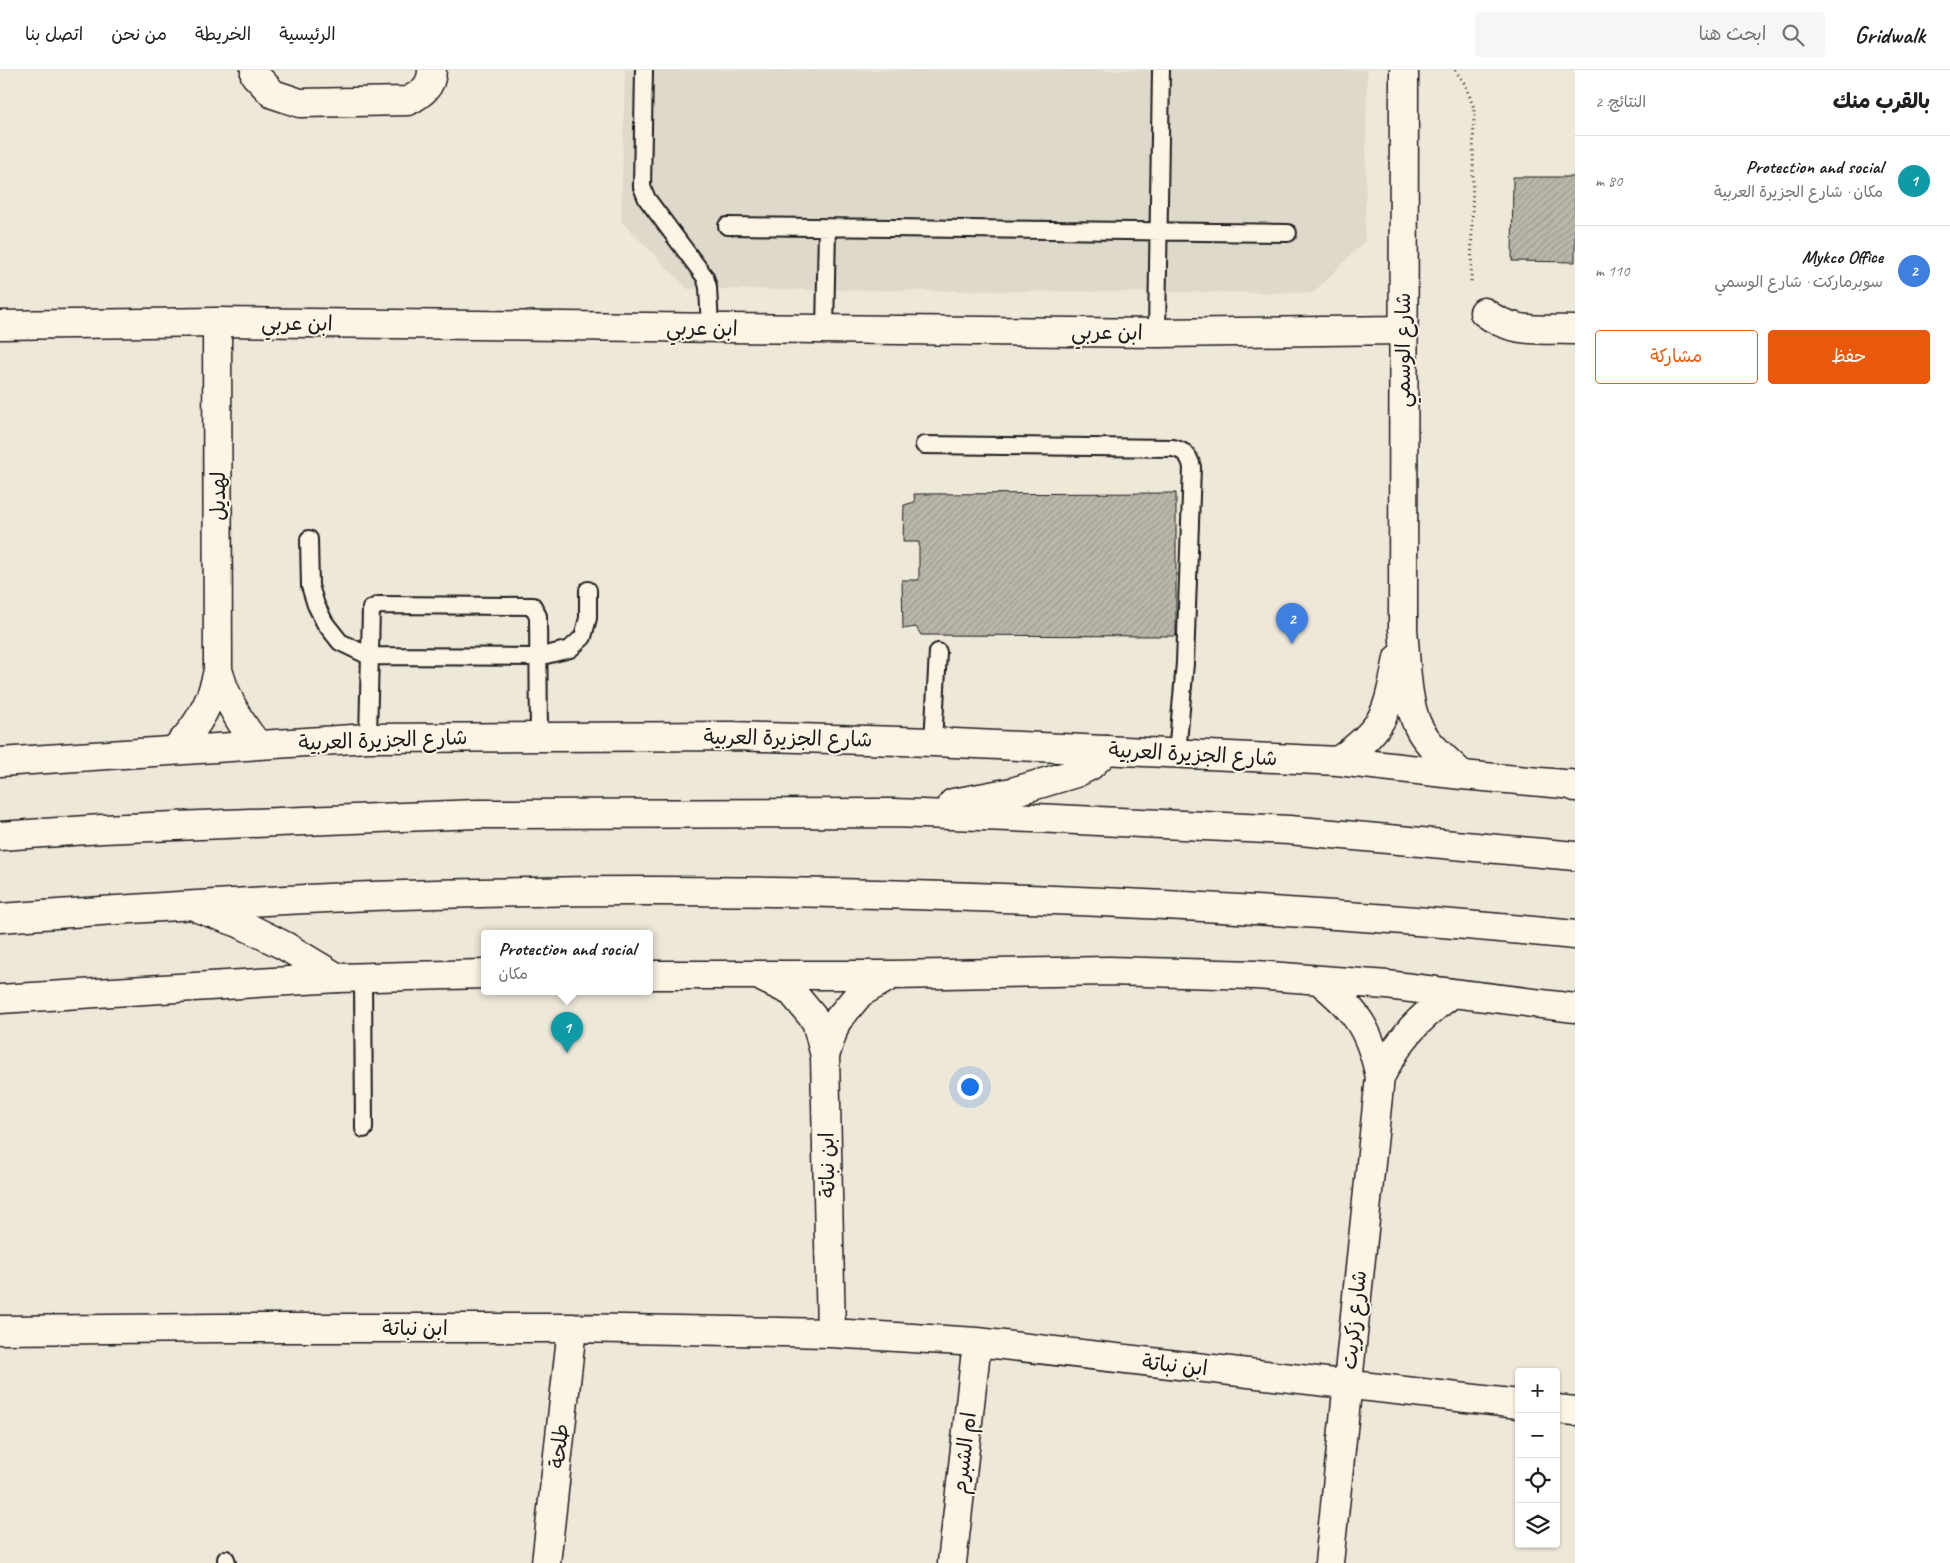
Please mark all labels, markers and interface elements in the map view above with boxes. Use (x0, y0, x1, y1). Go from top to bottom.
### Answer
search box (1475, 12, 1825, 57)
text: Gridwalk (1855, 20, 1925, 50)
icon: search (1779, 21, 1807, 49)
text: ابحث هنا (1698, 22, 1767, 46)
text: اتصل بنا (25, 23, 83, 45)
text: من نحن (111, 23, 167, 45)
text: الخريطة (195, 23, 251, 45)
text: الرئيسية (279, 23, 336, 45)
text: بالقرب منك (1833, 88, 1930, 114)
text: النتائج: 2 (1595, 92, 1646, 112)
text: Protection and social (1746, 155, 1883, 179)
text: 80 m (1595, 171, 1622, 191)
text: 1 (1910, 171, 1918, 191)
text: مكان · شارع الجزيرة العربية (1714, 182, 1883, 202)
text: Mykco Office (1802, 245, 1883, 269)
text: 110 m (1595, 261, 1629, 281)
text: 2 (1910, 261, 1918, 281)
text: سوبرماركت · شارع الوسمي (1714, 272, 1883, 292)
street label: شارع الوسمي (1390, 293, 1422, 407)
street label: ابن عربي (261, 309, 333, 343)
street label: ابن عربي (666, 314, 738, 348)
street label: ابن عربي (1071, 318, 1143, 352)
button: مشاركة (1595, 330, 1758, 384)
button: حفظ (1768, 330, 1930, 384)
street label: لهديل (205, 471, 231, 521)
pin: 2 (1276, 603, 1308, 644)
street label: شارع الجزيرة العربية (298, 724, 468, 758)
street label: شارع الجزيرة العربية (703, 724, 873, 754)
street label: شارع الجزيرة العربية (1108, 737, 1278, 773)
popup (481, 930, 653, 995)
text: Protection and social (498, 937, 636, 961)
text: مكان (498, 964, 528, 984)
pin: 1 (551, 1012, 583, 1053)
your location (957, 1074, 983, 1100)
street label: ابن نباتة (813, 1132, 841, 1198)
street label: شارع زكريت (1336, 1269, 1374, 1371)
street label: ابن نباتة (382, 1315, 448, 1341)
street label: ابن نباتة (1141, 1349, 1209, 1381)
map controls (1515, 1368, 1560, 1548)
button: + (1515, 1368, 1560, 1413)
street label: ام الشبرم (946, 1410, 985, 1496)
button: − (1515, 1413, 1560, 1458)
street label: طلحة (544, 1422, 574, 1470)
button: locate (1515, 1458, 1560, 1503)
button: layers (1515, 1503, 1560, 1548)

